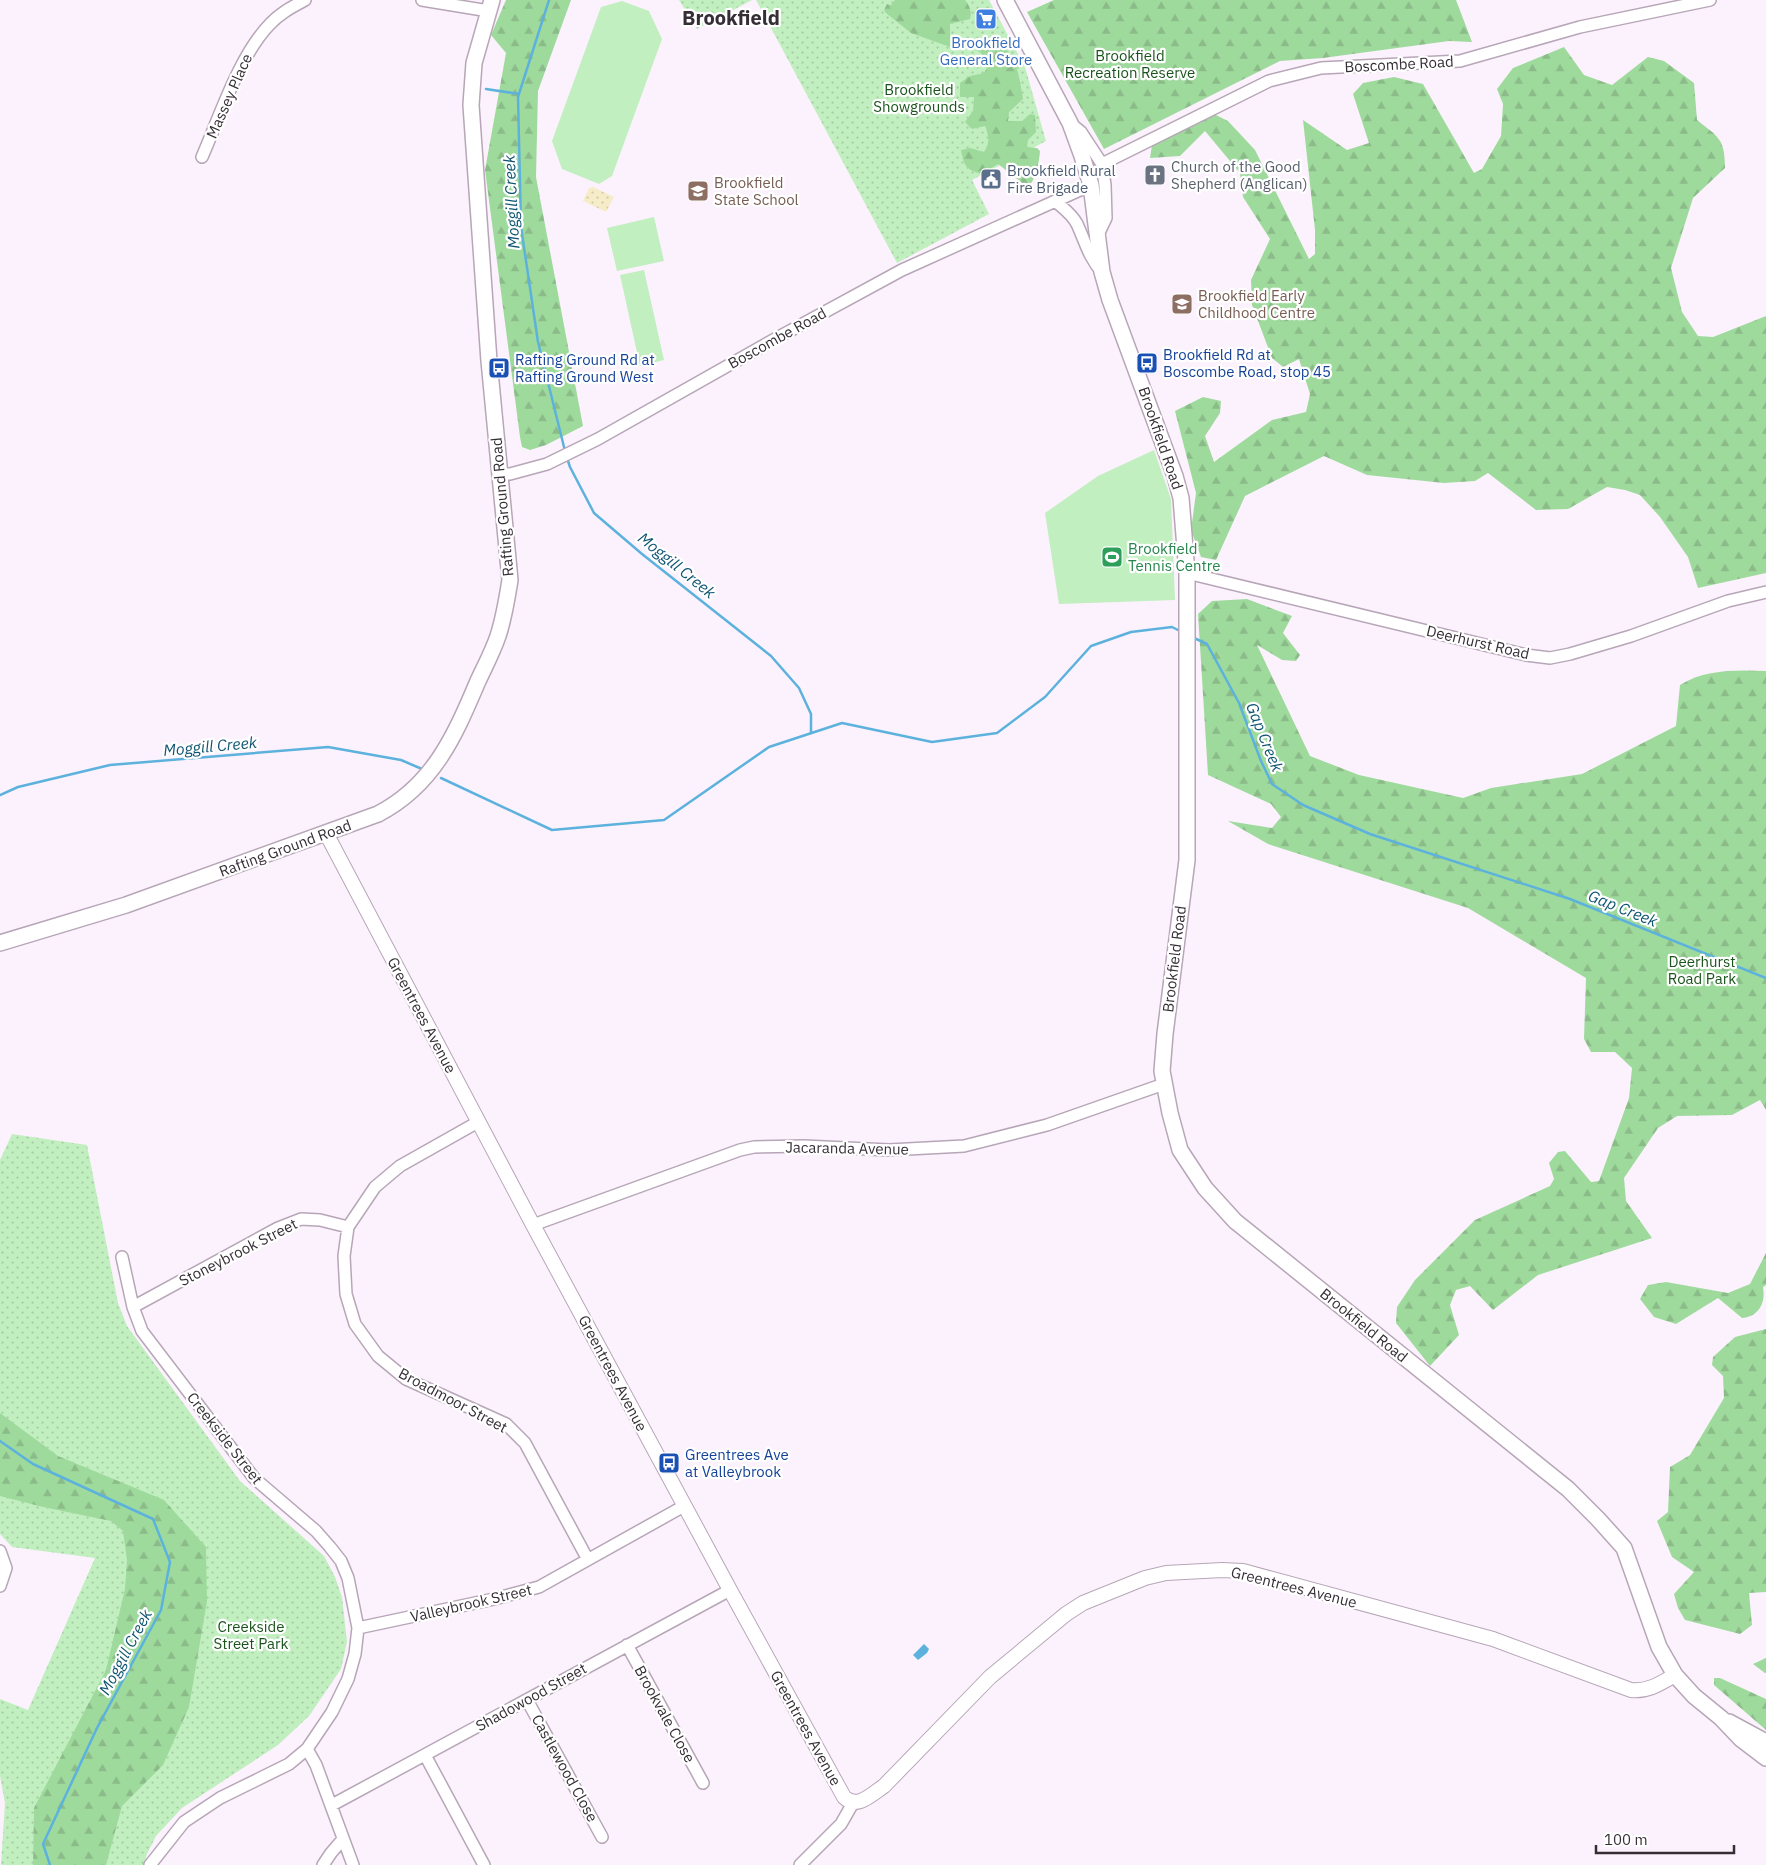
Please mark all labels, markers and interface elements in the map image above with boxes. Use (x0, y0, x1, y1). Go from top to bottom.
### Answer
district label: Brookfield (682, 4, 780, 31)
supermarket icon: Brookfield General Store (974, 7, 998, 31)
place label: Brookfield General Store (940, 33, 1032, 69)
park label: Brookfield Recreation Reserve (1065, 46, 1195, 82)
street label: Massey Place (202, 51, 256, 141)
street label: Boscombe Road (1344, 52, 1454, 76)
park label: Brookfield Showgrounds (873, 80, 965, 116)
water label: Moggill Creek (499, 154, 523, 249)
place label: Church of the Good Shepherd (Anglican) (1171, 157, 1308, 193)
place label: Brookfield Rural Fire Brigade (1007, 161, 1116, 197)
church icon: Church of the Good Shepherd (Anglican) (1143, 163, 1167, 187)
public building icon: Brookfield Rural Fire Brigade (979, 167, 1003, 191)
place label: Brookfield State School (714, 173, 799, 209)
school or university icon: Brookfield State School (686, 179, 710, 203)
place label: Brookfield Early Childhood Centre (1198, 286, 1315, 322)
school or university icon: Brookfield Early Childhood Centre (1170, 292, 1194, 316)
street label: Boscombe Road (725, 303, 829, 373)
place label: Brookfield Rd at Boscombe Road, stop 45 (1163, 345, 1331, 381)
place label: Rafting Ground Rd at Rafting Ground West (515, 350, 655, 386)
bus stop icon: Brookfield Rd at Boscombe Road, stop 45 (1135, 351, 1159, 375)
bus stop icon: Rafting Ground Rd at Rafting Ground West (487, 356, 511, 380)
street label: Brookfield Road (1135, 384, 1187, 492)
street label: Rafting Ground Road (486, 437, 518, 577)
water label: Moggill Creek (634, 528, 720, 603)
place label: Brookfield Tennis Centre (1128, 539, 1220, 575)
sports icon: Brookfield Tennis Centre (1100, 545, 1124, 569)
street label: Deerhurst Road (1425, 621, 1531, 663)
water label: Gap Creek (1242, 699, 1288, 775)
water label: Moggill Creek (162, 732, 258, 760)
street label: Rafting Ground Road (216, 815, 354, 881)
water label: Gap Creek (1585, 885, 1661, 931)
street label: Brookfield Road (1158, 905, 1190, 1013)
park label: Deerhurst Road Park (1668, 952, 1736, 988)
street label: Greentrees Avenue (383, 954, 461, 1076)
street label: Jacaranda Avenue (785, 1137, 909, 1159)
street label: Stoneybrook Street (176, 1214, 300, 1290)
street label: Brookfield Road (1316, 1284, 1412, 1366)
street label: Greentrees Avenue (574, 1312, 652, 1434)
street label: Broadmoor Street (395, 1363, 511, 1437)
street label: Creekside Street (183, 1388, 267, 1488)
place label: Greentrees Ave at Valleybrook (685, 1445, 789, 1481)
bus stop icon: Greentrees Ave at Valleybrook (657, 1451, 681, 1475)
street label: Greentrees Avenue (1229, 1562, 1359, 1612)
street label: Valleybrook Street (408, 1580, 534, 1626)
water label: Moggill Creek (94, 1605, 156, 1698)
park label: Creekside Street Park (213, 1617, 289, 1653)
street label: Shadowood Street (472, 1659, 590, 1735)
street label: Brookvale Close (630, 1662, 700, 1766)
street label: Greentrees Avenue (766, 1667, 846, 1789)
street label: Castlewood Close (528, 1711, 602, 1825)
scale bar (1596, 1822, 1734, 1854)
text: 100 m (1604, 1830, 1648, 1849)

